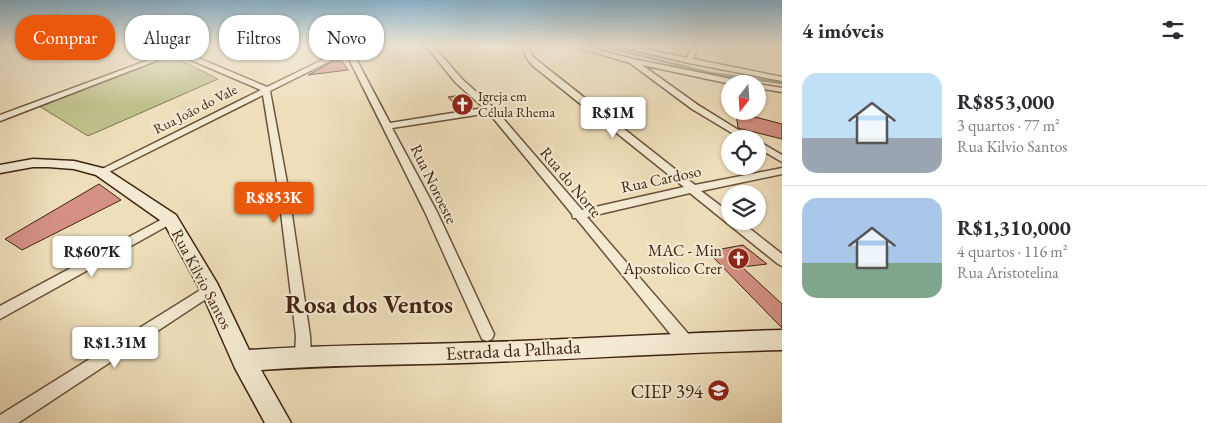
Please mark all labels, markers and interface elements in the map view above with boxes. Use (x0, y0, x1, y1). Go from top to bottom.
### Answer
chip: Comprar (15, 15, 115, 60)
chip: Alugar (125, 15, 209, 60)
chip: Filtros (219, 15, 299, 60)
chip: Novo (309, 15, 384, 60)
icon: filters (1159, 16, 1187, 44)
text: 4 imóveis (802, 17, 884, 44)
north arrow (721, 75, 766, 120)
map controls (721, 75, 766, 230)
street label: Rua João do Vale (150, 80, 240, 138)
place label: Igreja em Célula Rhema (478, 87, 555, 121)
text: R$853,000 (957, 88, 1054, 115)
church icon: Igreja em Célula Rhema (450, 92, 474, 116)
icon: home (842, 93, 902, 153)
pin: R$1M (583, 96, 643, 139)
text: R$1M (592, 102, 634, 123)
text: 3 quartos · 77 m² (957, 115, 1060, 136)
button: locate (721, 130, 766, 175)
text: Rua Kilvio Santos (957, 136, 1068, 157)
street label: Rua Noroeste (406, 141, 462, 227)
street label: Rua do Norte (535, 142, 607, 222)
street label: Rua Cardoso (619, 160, 703, 198)
pin: R$853K (233, 182, 315, 224)
button: layers (721, 185, 766, 230)
text: R$853K (245, 187, 303, 208)
text: R$1,310,000 (957, 214, 1071, 241)
icon: home (842, 218, 902, 278)
street label: Rua Kilvio Santos (167, 225, 237, 333)
pin: R$607K (51, 236, 133, 278)
place label: MAC - Min Apostolico Crer (622, 240, 723, 279)
text: R$607K (63, 241, 121, 262)
text: 4 quartos · 116 m² (957, 241, 1068, 262)
church icon: MAC - Min Apostolico Crer (726, 247, 750, 271)
text: Rua Aristotelina (957, 262, 1059, 283)
district label: Rosa dos Ventos (285, 288, 453, 320)
pin: R$1.31M (69, 326, 161, 369)
text: R$1.31M (83, 332, 147, 353)
street label: Estrada da Palhada (445, 334, 581, 366)
place label: CIEP 394 (631, 379, 704, 404)
school or university icon: CIEP 394 (707, 379, 731, 403)

